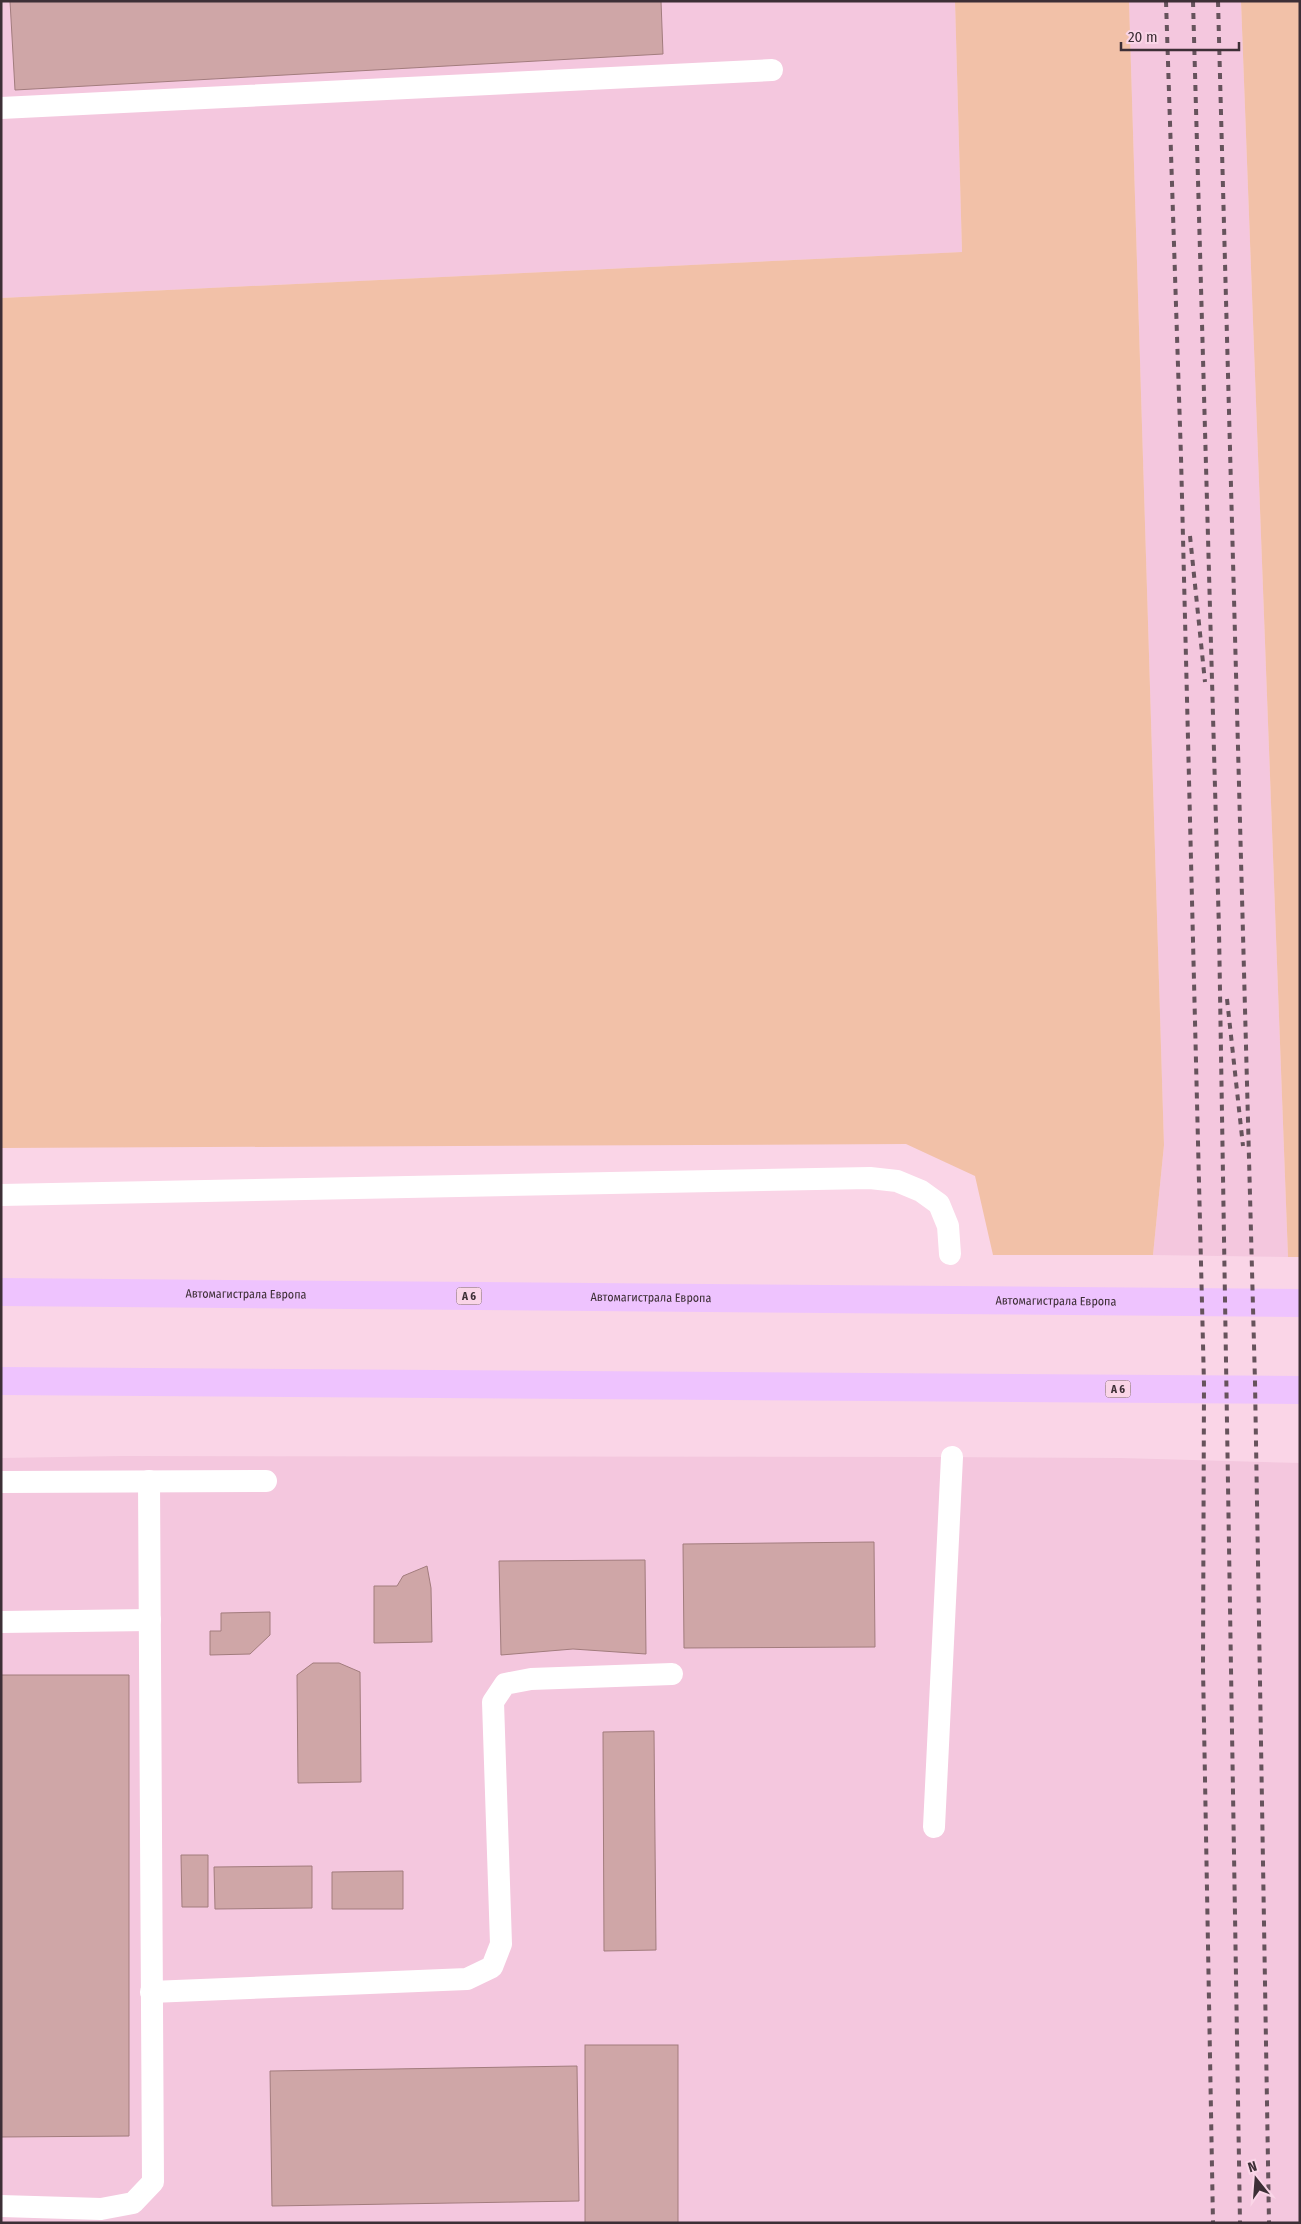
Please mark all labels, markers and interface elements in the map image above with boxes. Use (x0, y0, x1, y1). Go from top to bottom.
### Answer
scale bar (1121, 20, 1238, 52)
text: 20 m (1128, 28, 1158, 46)
street label: Автомагистрала Европа (185, 1287, 307, 1302)
road number: A 6 (456, 1288, 482, 1304)
street label: Автомагистрала Европа (590, 1290, 712, 1305)
street label: Автомагистрала Европа (995, 1293, 1117, 1308)
road number: A 6 (1106, 1380, 1130, 1398)
north arrow (1231, 2154, 1281, 2204)
text: N (1246, 2158, 1259, 2176)

